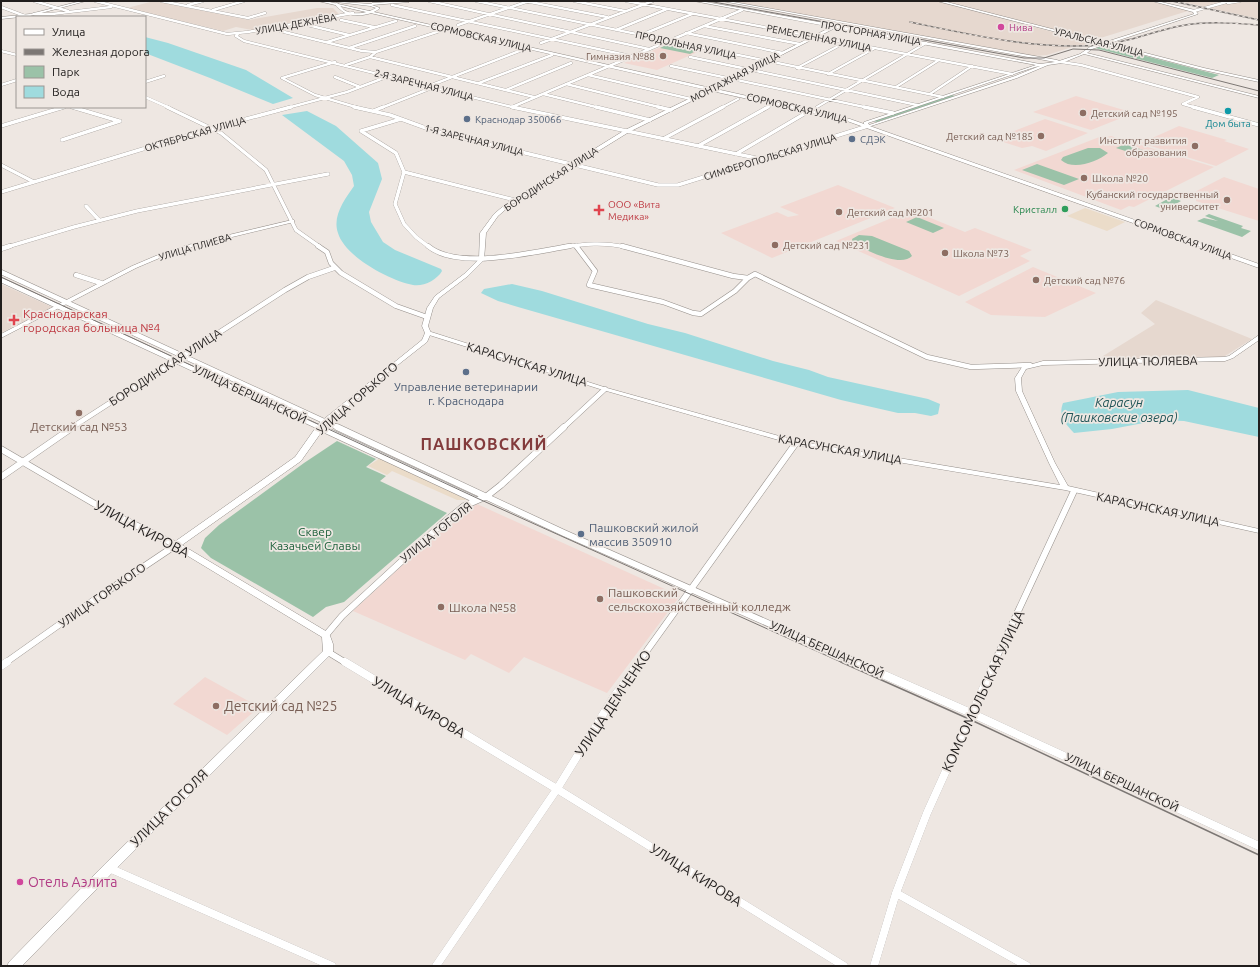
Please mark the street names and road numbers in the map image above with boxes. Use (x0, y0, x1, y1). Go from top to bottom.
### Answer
street label: УЛИЦА ДЕЖНЁВА (255, 11, 338, 37)
street label: ПРОСТОРНАЯ УЛИЦА (820, 19, 922, 47)
street label: СОРМОВСКАЯ УЛИЦА (429, 20, 533, 54)
street label: РЕМЕСЛЕННАЯ УЛИЦА (766, 22, 873, 54)
street label: УРАЛЬСКАЯ УЛИЦА (1053, 26, 1145, 59)
street label: ПРОДОЛЬНАЯ УЛИЦА (634, 29, 738, 61)
street label: МОНТАЖНАЯ УЛИЦА (688, 49, 782, 104)
street label: 2-Я ЗАРЕЧНАЯ УЛИЦА (373, 67, 475, 103)
street label: СОРМОВСКАЯ УЛИЦА (745, 91, 849, 125)
street label: ОКТЯБРЬСКАЯ УЛИЦА (143, 114, 247, 154)
street label: 1-Я ЗАРЕЧНАЯ УЛИЦА (423, 122, 525, 158)
street label: СИМФЕРОПОЛЬСКАЯ УЛИЦА (702, 131, 838, 182)
street label: БОРОДИНСКАЯ УЛИЦА (502, 144, 600, 213)
street label: СОРМОВСКАЯ УЛИЦА (1133, 216, 1234, 262)
street label: УЛИЦА ПЛИЕВА (158, 231, 233, 263)
street label: БОРОДИНСКАЯ УЛИЦА (106, 326, 224, 408)
street label: КАРАСУНСКАЯ УЛИЦА (465, 339, 589, 389)
street label: УЛИЦА ТЮЛЯЕВА (1098, 354, 1198, 368)
street label: УЛИЦА ГОРЬКОГО (314, 359, 400, 437)
street label: УЛИЦА БЕРШАНСКОЙ (191, 362, 309, 426)
street label: КАРАСУНСКАЯ УЛИЦА (777, 432, 903, 466)
street label: КАРАСУНСКАЯ УЛИЦА (1095, 490, 1221, 528)
street label: УЛИЦА КИРОВА (92, 497, 192, 561)
street label: УЛИЦА ГОГОЛЯ (398, 499, 474, 565)
street label: УЛИЦА ГОРЬКОГО (56, 560, 148, 630)
street label: КОМСОМОЛЬСКАЯ УЛИЦА (938, 608, 1028, 774)
street label: УЛИЦА БЕРШАНСКОЙ (768, 618, 886, 680)
street label: УЛИЦА ДЕМЧЕНКО (572, 647, 655, 759)
street label: УЛИЦА КИРОВА (370, 673, 468, 741)
street label: УЛИЦА БЕРШАНСКОЙ (1063, 750, 1181, 814)
street label: УЛИЦА ГОГОЛЯ (127, 766, 211, 850)
street label: УЛИЦА КИРОВА (647, 840, 745, 910)

